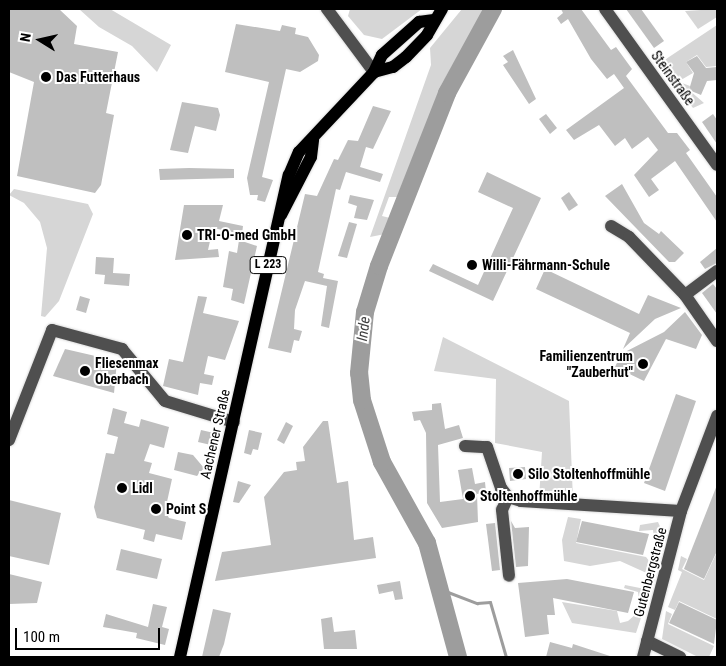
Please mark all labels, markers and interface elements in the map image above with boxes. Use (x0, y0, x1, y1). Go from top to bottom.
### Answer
north arrow (15, 15, 65, 65)
text: N (17, 32, 34, 43)
street label: Steinstraße (648, 48, 698, 108)
place label: Das Futterhaus (56, 69, 140, 85)
marker: Das Futterhaus (40, 71, 52, 83)
place label: TRI-O-med GmbH (197, 227, 296, 243)
marker: TRI-O-med GmbH (181, 229, 193, 241)
road number: L 223 (249, 256, 287, 274)
place label: Willi-Fährmann-Schule (482, 257, 610, 273)
marker: Willi-Fährmann-Schule (466, 259, 478, 271)
water label: Inde (354, 316, 374, 342)
place label: Familienzentrum "Zauberhut" (539, 348, 633, 381)
place label: Fliesenmax Oberbach (95, 355, 159, 388)
marker: Familienzentrum "Zauberhut" (637, 358, 649, 370)
marker: Fliesenmax Oberbach (79, 365, 91, 377)
street label: Aachener Straße (197, 388, 233, 480)
place label: Silo Stoltenhoffmühle (528, 466, 650, 482)
marker: Silo Stoltenhoffmühle (512, 468, 524, 480)
place label: Lidl (132, 480, 153, 496)
marker: Lidl (116, 482, 128, 494)
place label: Stoltenhoffmühle (480, 488, 577, 504)
marker: Stoltenhoffmühle (464, 490, 476, 502)
place label: Point S (166, 501, 206, 517)
marker: Point S (150, 503, 162, 515)
street label: Gutenbergstraße (630, 525, 670, 619)
scale bar (18, 618, 162, 650)
text: 100 m (23, 628, 60, 646)

